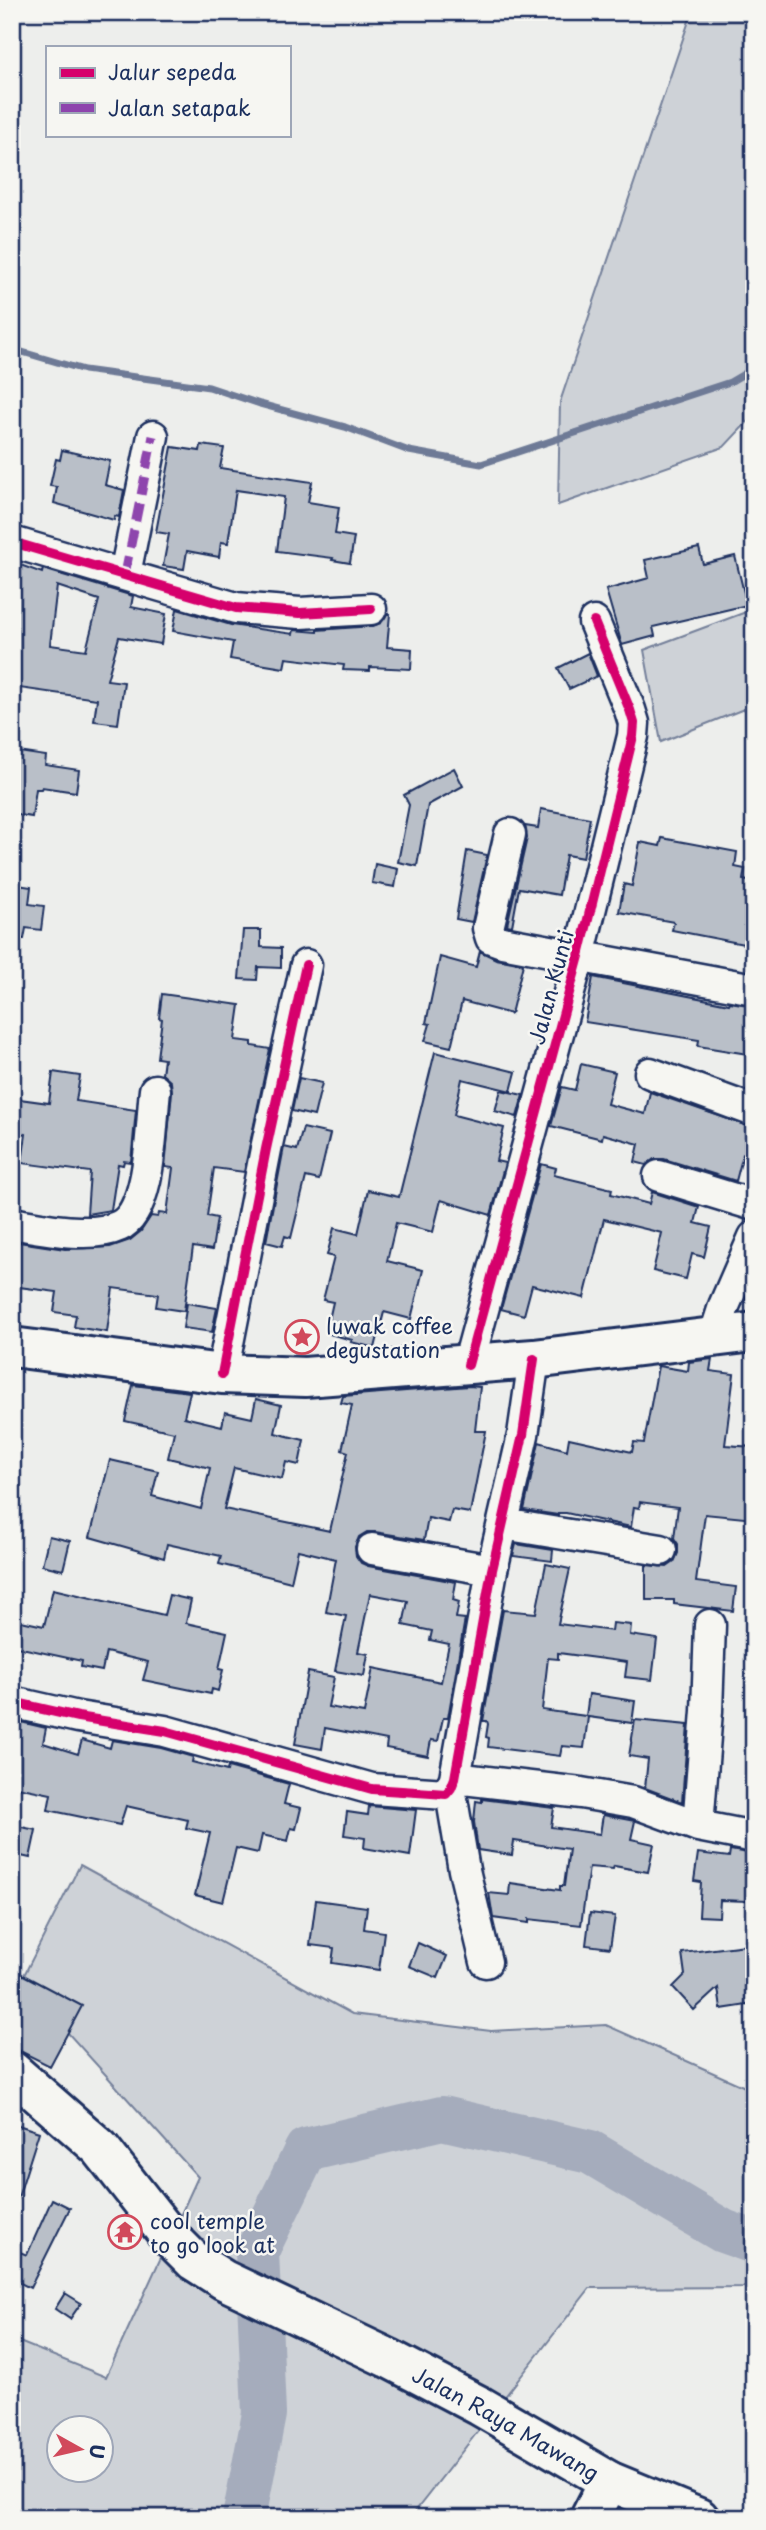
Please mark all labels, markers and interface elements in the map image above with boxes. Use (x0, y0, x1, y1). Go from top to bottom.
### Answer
legend (46, 46, 290, 136)
text: Jalur sepeda (108, 55, 236, 87)
text: Jalan setapak (108, 91, 251, 123)
street label: Jalan Kunti (519, 926, 581, 1048)
place label: luwak coffee degustation (326, 1309, 453, 1365)
place icon: luwak coffee degustation (283, 1318, 321, 1356)
place label: cool temple to go look at (150, 2204, 275, 2260)
temple icon: cool temple to go look at (106, 2213, 144, 2251)
street label: Jalan Raya Mawang (407, 2358, 606, 2488)
north arrow (46, 2414, 116, 2484)
text: U (83, 2442, 113, 2461)

